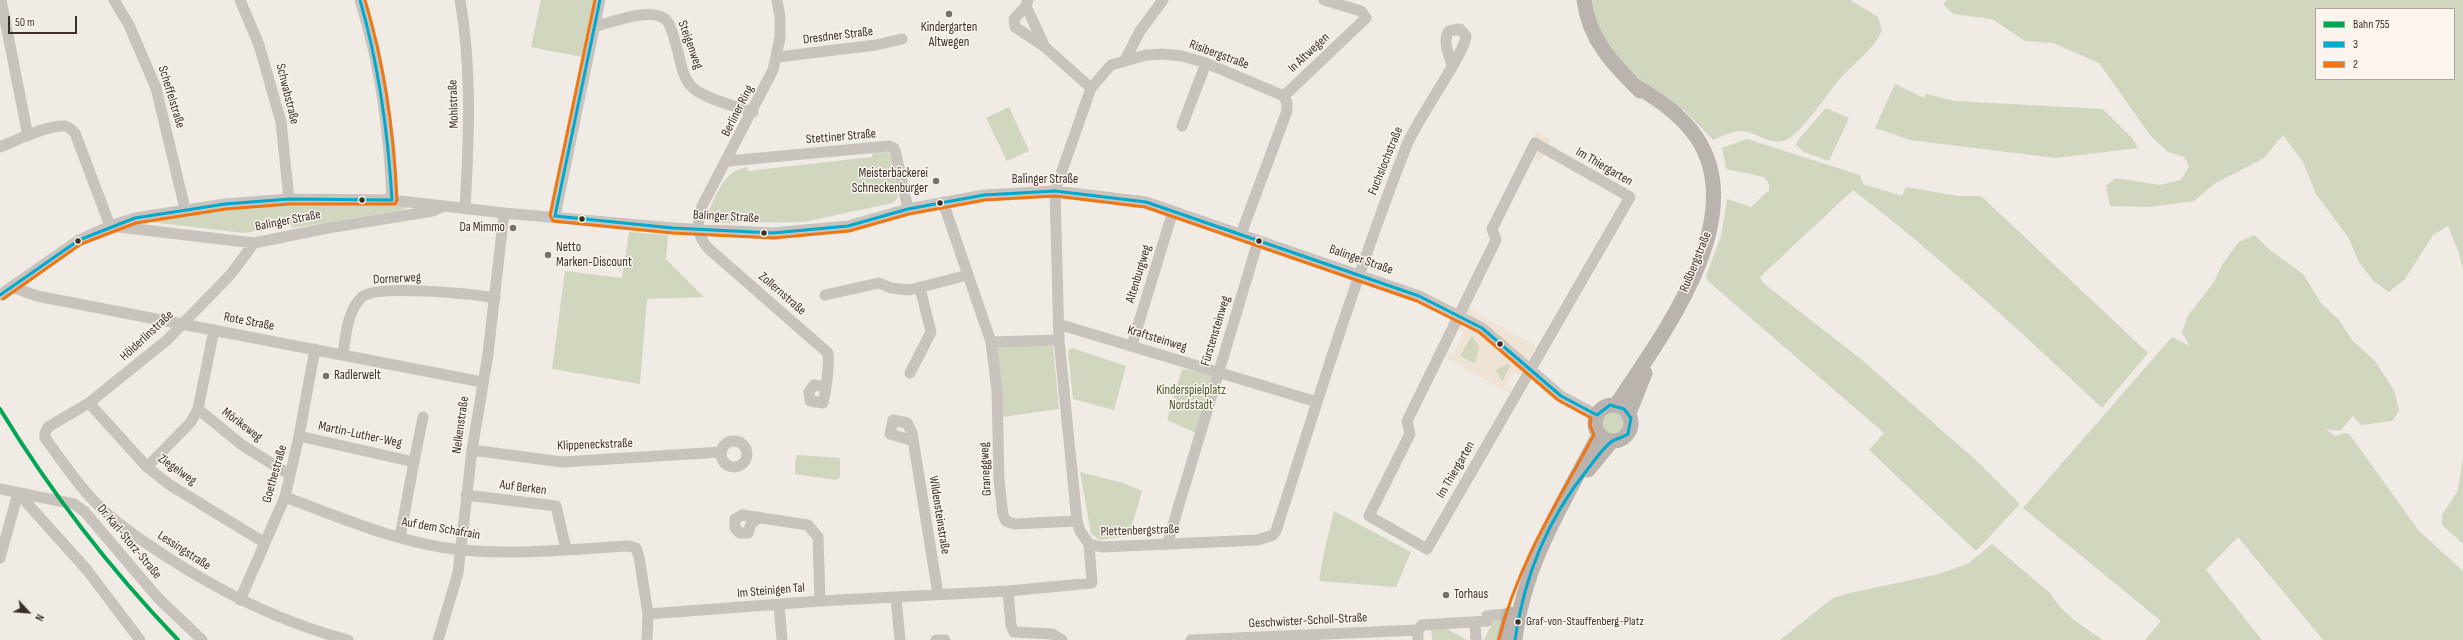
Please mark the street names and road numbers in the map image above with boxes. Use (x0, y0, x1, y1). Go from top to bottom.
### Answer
street label: Steigenweg (674, 19, 706, 71)
street label: Dresdner Straße (802, 24, 874, 48)
street label: In Altwegen (1285, 30, 1333, 76)
street label: Risibergstraße (1187, 37, 1251, 73)
street label: Schwabstraße (272, 62, 302, 126)
street label: Scheffelstraße (154, 64, 188, 130)
street label: Mohlstraße (445, 79, 463, 129)
street label: Berliner Ring (718, 83, 758, 139)
street label: Fuchslochstraße (1365, 125, 1407, 197)
street label: Stettiner Straße (805, 126, 877, 148)
street label: Im Thiergarten (1573, 144, 1635, 190)
street label: Balinger Straße (1012, 172, 1078, 188)
street label: Balinger Straße (254, 207, 322, 235)
street label: Balinger Straße (692, 207, 760, 227)
street label: Rußbergstraße (1677, 229, 1715, 295)
street label: Balinger Straße (1327, 242, 1395, 278)
street label: Altenburgweg (1123, 243, 1155, 305)
street label: Zollernstraße (755, 269, 809, 319)
street label: Dornerweg (373, 270, 421, 288)
street label: Fürstensteinweg (1198, 294, 1234, 368)
street label: Hölderlinstraße (117, 307, 177, 365)
street label: Rote Straße (222, 309, 276, 335)
street label: Kraftsteinweg (1125, 323, 1189, 355)
street label: Nelkenstraße (449, 395, 473, 455)
street label: Mörikeweg (219, 405, 265, 445)
street label: Martin-Luther-Weg (317, 419, 403, 451)
street label: Klippeneckstraße (557, 436, 633, 454)
street label: Im Thiergarten (1433, 439, 1479, 501)
street label: Graneggweg (977, 442, 995, 496)
street label: Goethestraße (259, 443, 291, 505)
street label: Ziegelweg (155, 451, 199, 489)
street label: Wildensteinstraße (925, 475, 953, 555)
street label: Auf Berken (499, 477, 547, 499)
street label: Dr. Karl-Storz-Straße (93, 502, 165, 582)
street label: Auf dem Schafrain (401, 514, 481, 544)
street label: Plettenbergstraße (1100, 522, 1180, 540)
street label: Lessingstraße (155, 528, 213, 574)
street label: Im Steinigen Tal (736, 580, 806, 602)
street label: Geschwister-Scholl-Straße (1248, 610, 1368, 632)

